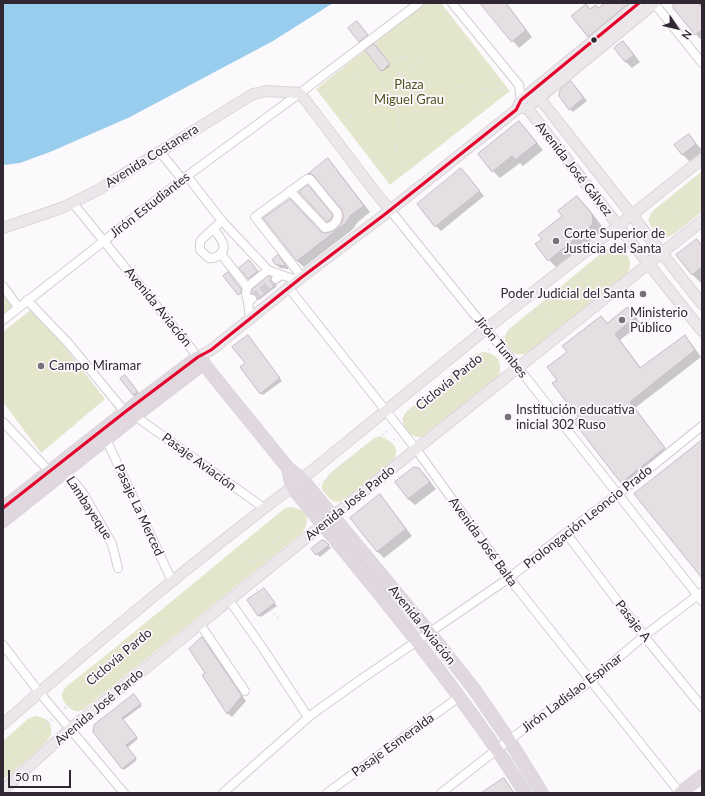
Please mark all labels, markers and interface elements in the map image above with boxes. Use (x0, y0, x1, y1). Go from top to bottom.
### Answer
north arrow (657, 8, 697, 48)
text: N (679, 28, 695, 42)
unlabelled marker (589, 35, 599, 45)
park label: Plaza Miguel Grau (374, 77, 444, 108)
street label: Avenida José Gálvez (532, 119, 616, 219)
street label: Avenida Costanera (102, 121, 202, 191)
street label: Jirón Estudiantes (107, 169, 193, 241)
place label: Corte Superior de Justicia del Santa (564, 226, 665, 257)
marker: Corte Superior de Justicia del Santa (551, 236, 561, 246)
street label: Avenida Aviación (121, 264, 195, 350)
place label: Poder Judicial del Santa (501, 286, 635, 302)
marker: Poder Judicial del Santa (638, 289, 648, 299)
place label: Ministerio Público (630, 305, 688, 336)
street label: Jirón Tumbes (471, 313, 531, 381)
marker: Ministerio Público (617, 315, 627, 325)
street label: Ciclovía Pardo (413, 350, 485, 414)
place label: Campo Miramar (49, 358, 141, 374)
marker: Campo Miramar (36, 361, 46, 371)
place label: Institución educativa inicial 302 Ruso (516, 402, 635, 433)
marker: Institución educativa inicial 302 Ruso (503, 412, 513, 422)
street label: Pasaje Aviación (159, 430, 239, 494)
street label: Pasaje La Merced (111, 462, 167, 558)
street label: Avenida José Pardo (302, 462, 398, 544)
street label: Prolongación Leoncio Prado (521, 462, 655, 572)
street label: Lambayeque (63, 473, 115, 543)
street label: Avenida José Balta (445, 494, 521, 590)
street label: Avenida Aviación (385, 582, 459, 668)
street label: Pasaje A (612, 597, 654, 645)
street label: Ciclovía Pardo (83, 625, 155, 689)
street label: Jirón Ladislao Espinar (519, 650, 625, 736)
street label: Avenida José Pardo (52, 665, 146, 749)
street label: Pasaje Esmeralda (349, 710, 437, 780)
scale bar (10, 762, 73, 788)
text: 50 m (15, 769, 42, 784)

